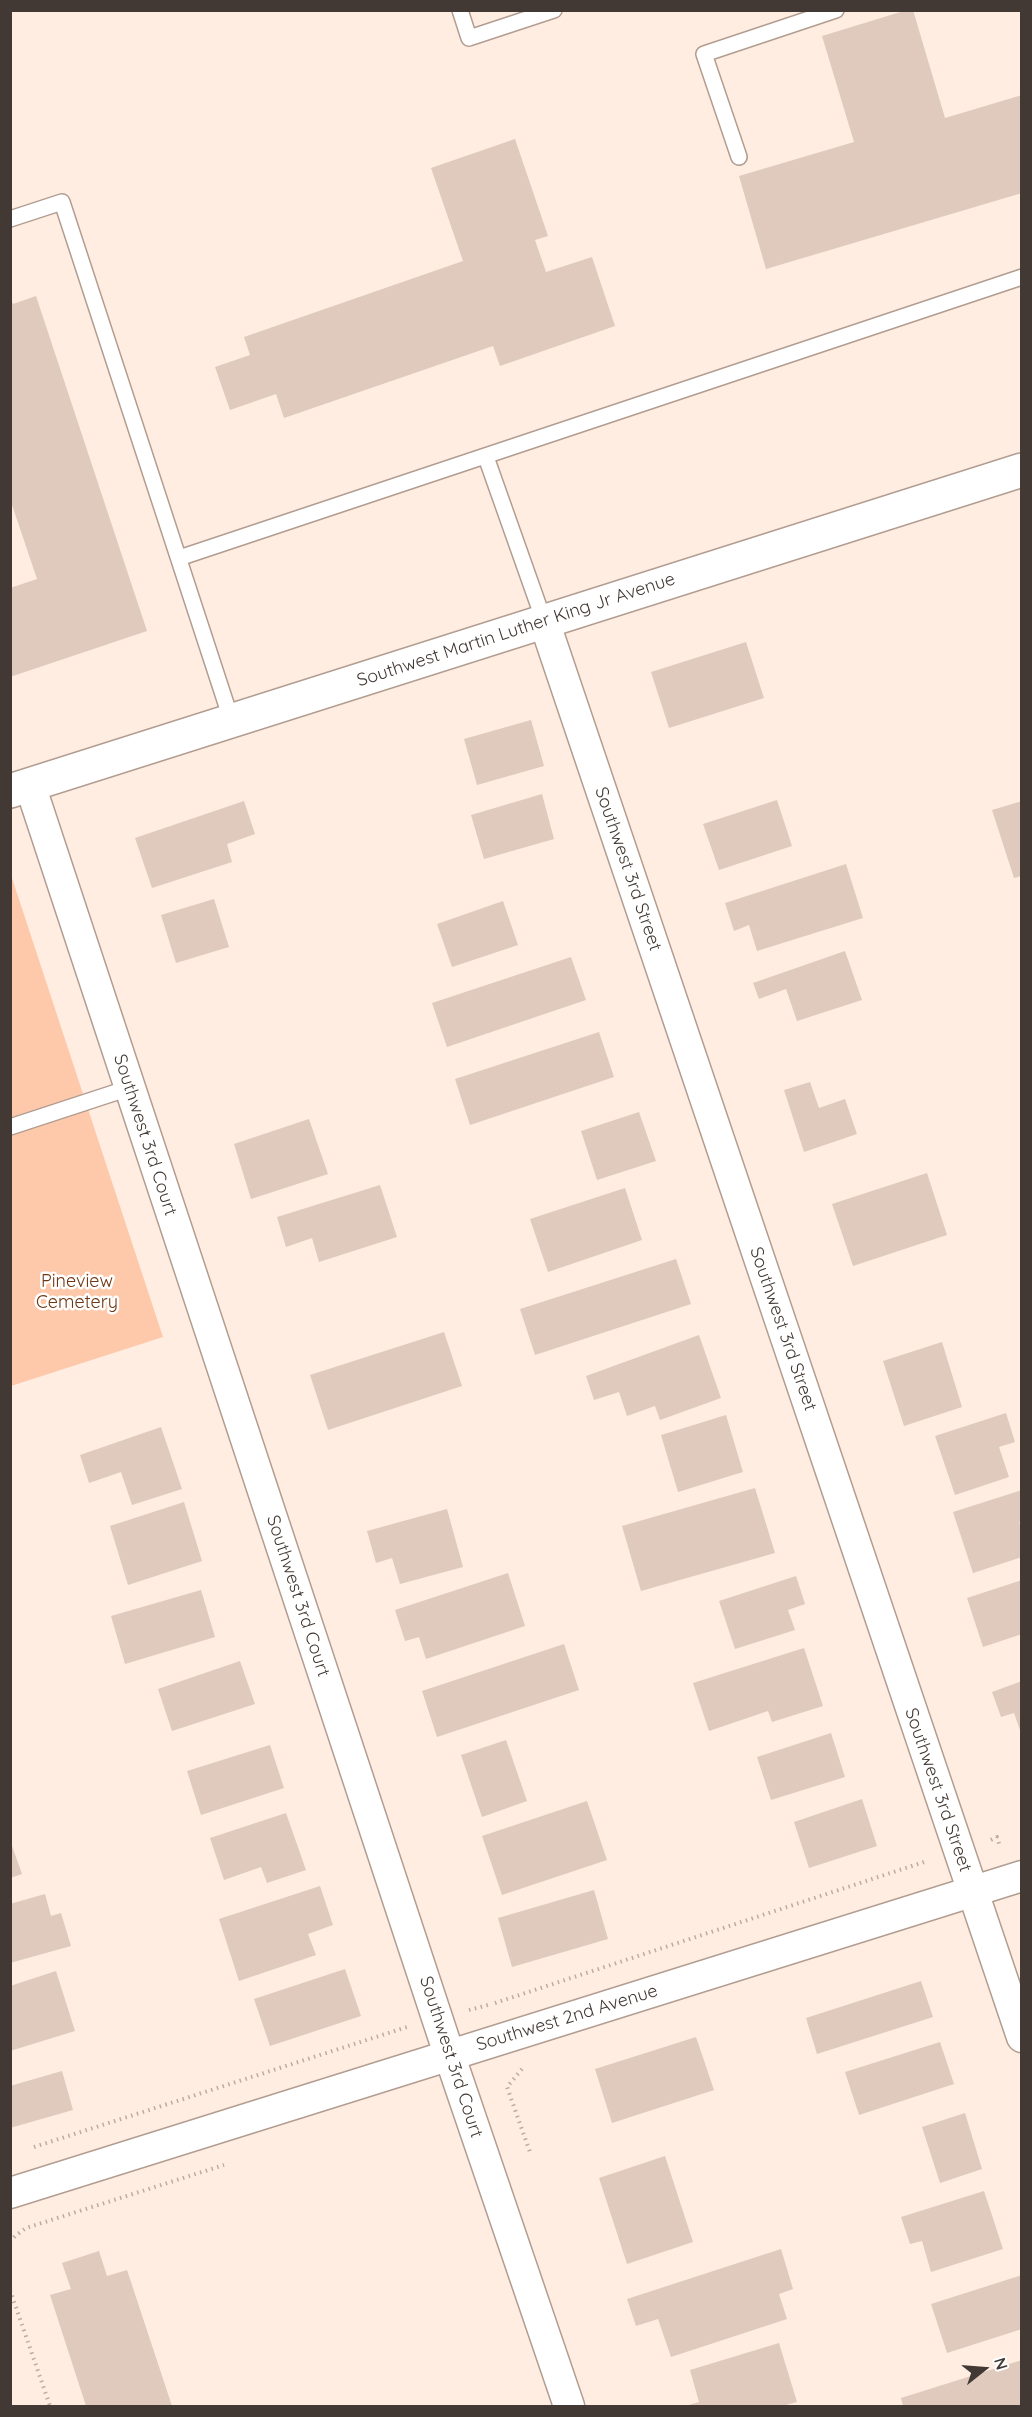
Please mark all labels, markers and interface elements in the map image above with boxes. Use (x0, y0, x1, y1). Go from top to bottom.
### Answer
street label: Southwest Martin Luther King Jr Avenue (354, 568, 678, 692)
street label: Southwest 3rd Street (590, 784, 666, 954)
street label: Southwest 3rd Court (109, 1052, 181, 1218)
street label: Southwest 3rd Street (745, 1244, 821, 1414)
park label: Pineview Cemetery (36, 1271, 118, 1314)
street label: Southwest 3rd Court (262, 1513, 334, 1679)
street label: Southwest 3rd Street (900, 1705, 976, 1875)
street label: Southwest 3rd Court (415, 1974, 487, 2140)
street label: Southwest 2nd Avenue (474, 1980, 660, 2056)
north arrow (954, 2339, 1014, 2399)
text: N (990, 2355, 1012, 2372)

